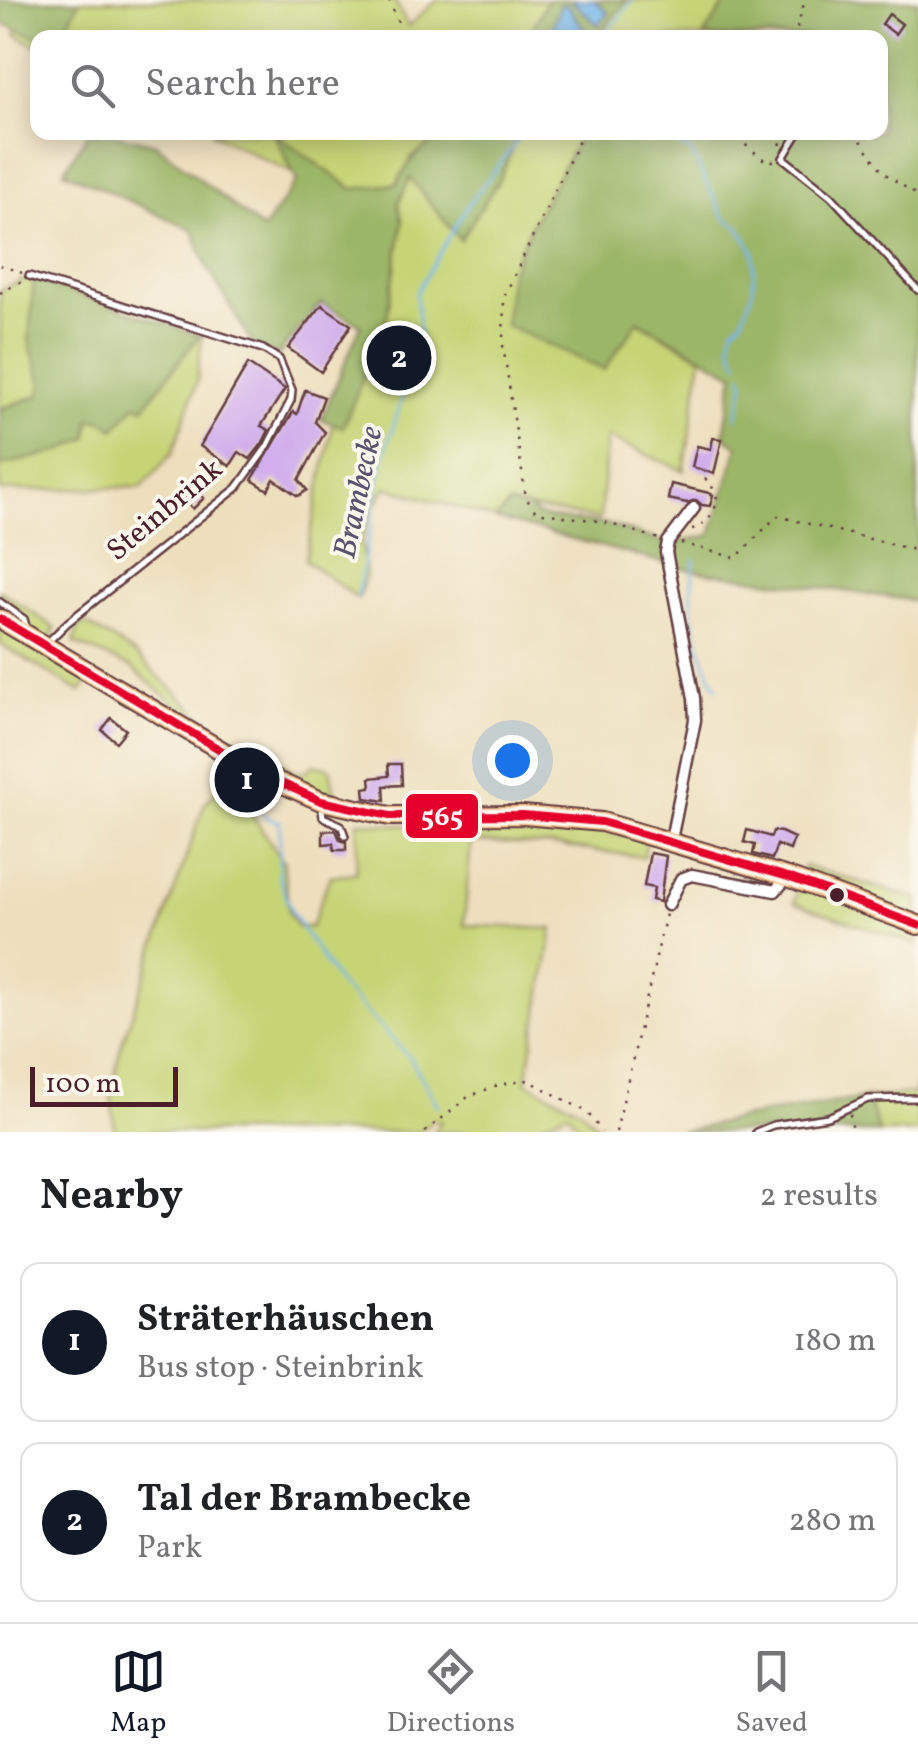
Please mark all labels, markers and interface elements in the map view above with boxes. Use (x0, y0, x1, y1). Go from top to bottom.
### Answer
search box (30, 30, 888, 140)
icon: search (65, 58, 120, 113)
text: Search here (145, 59, 340, 112)
pin: 2 (366, 320, 432, 396)
water label: Brambecke (325, 422, 395, 563)
street label: Steinbrink (98, 449, 232, 572)
your location (487, 735, 538, 786)
pin: 1 (214, 742, 280, 818)
line badge: 565 (404, 792, 480, 840)
text: 565 (421, 798, 463, 837)
unlabelled marker (827, 885, 847, 905)
scale bar (30, 1062, 178, 1106)
text: 100 m (45, 1065, 120, 1104)
text: Nearby (40, 1168, 183, 1227)
text: 2 results (760, 1175, 878, 1219)
text: Sträterhäuschen (137, 1294, 434, 1347)
text: 1 (68, 1320, 81, 1364)
text: 180 m (793, 1320, 876, 1364)
text: Bus stop · Steinbrink (137, 1347, 424, 1391)
text: Tal der Brambecke (137, 1474, 471, 1527)
text: 2 (66, 1500, 83, 1544)
text: 280 m (789, 1500, 876, 1544)
text: Park (137, 1527, 202, 1571)
tab: Map (110, 1644, 166, 1743)
tab: Directions (387, 1644, 515, 1743)
tab: Saved (736, 1644, 808, 1743)

